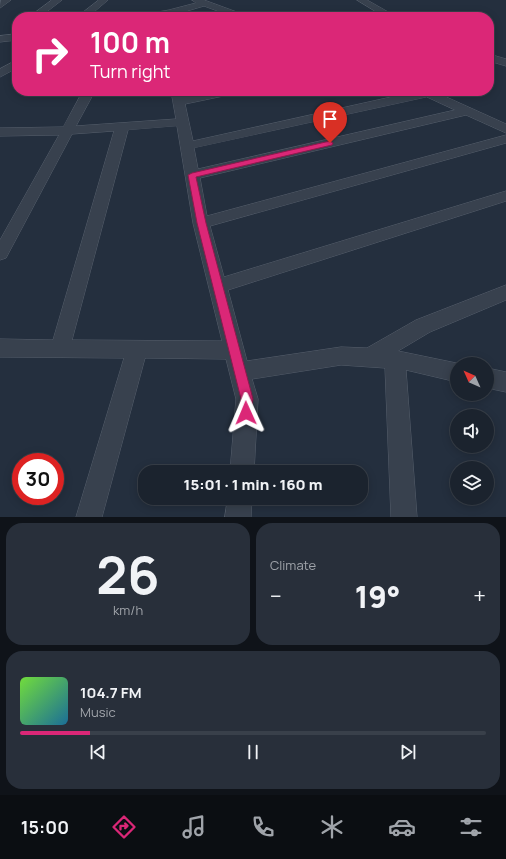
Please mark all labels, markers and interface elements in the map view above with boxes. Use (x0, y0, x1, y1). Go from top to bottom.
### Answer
text: 100 m (90, 23, 170, 61)
icon: right (24, 28, 76, 80)
text: Turn right (90, 59, 171, 83)
pin (313, 102, 347, 143)
icon: arrive (319, 108, 341, 130)
north arrow (450, 357, 494, 401)
map controls (450, 357, 494, 505)
position arrow (225, 392, 267, 434)
button: sound (450, 409, 494, 453)
speed limit sign: 30 (12, 453, 64, 505)
button: layers (450, 461, 494, 505)
text: 15:01 · 1 min · 160 m (184, 474, 322, 495)
text: 26 (96, 539, 160, 610)
text: Climate (270, 556, 316, 574)
text: 19° (355, 576, 400, 617)
text: − (270, 581, 282, 611)
text: + (473, 581, 486, 611)
text: km/h (113, 601, 143, 619)
text: 104.7 FM (80, 682, 142, 703)
text: Music (80, 703, 116, 721)
icon: previous (87, 741, 109, 763)
icon: pause (242, 741, 264, 763)
icon: next (397, 741, 419, 763)
icon: directions (110, 813, 138, 841)
icon: music (180, 813, 208, 841)
icon: phone (249, 813, 277, 841)
icon: climate (318, 813, 346, 841)
icon: car (388, 813, 416, 841)
icon: filters (457, 813, 485, 841)
text: 15:00 (21, 815, 69, 839)

